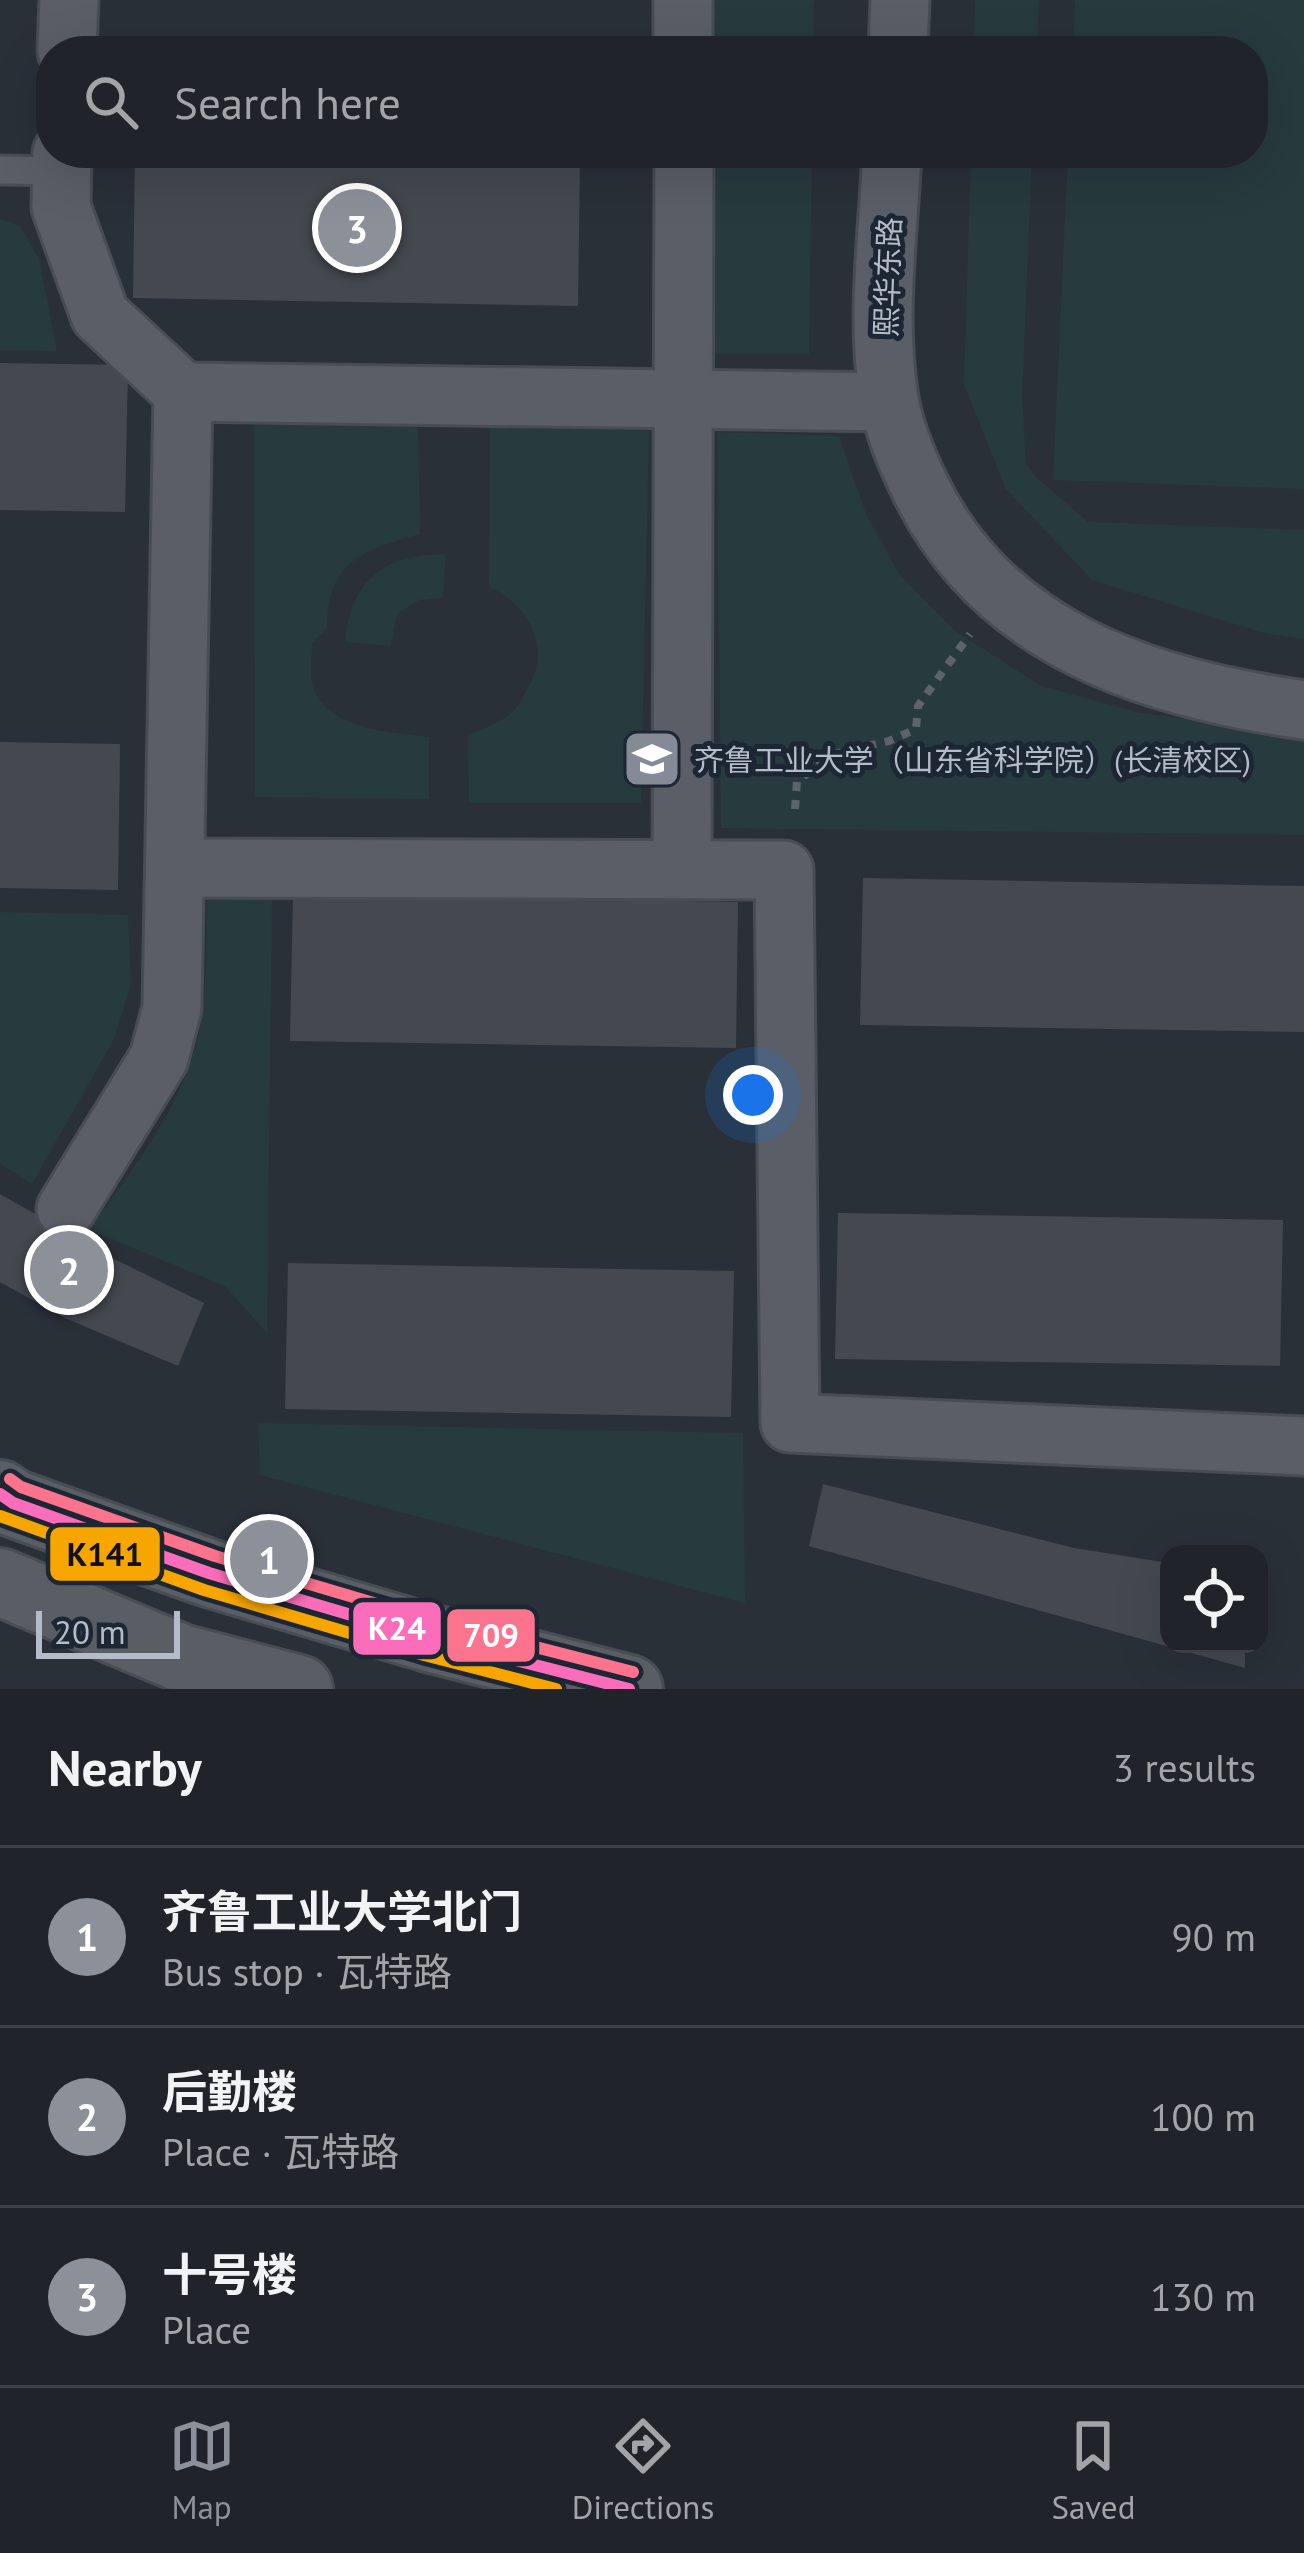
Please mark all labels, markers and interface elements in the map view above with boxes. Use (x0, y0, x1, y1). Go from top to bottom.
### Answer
search box (36, 36, 1268, 168)
icon: search (78, 69, 144, 135)
text: Search here (174, 73, 401, 131)
pin: 3 (318, 183, 396, 273)
street label: 熙华东路 (865, 216, 909, 338)
school or university icon: 齐鲁工业大学（山东省科学院）(长清校区) (621, 728, 683, 790)
place label: 齐鲁工业大学（山东省科学院）(长清校区) (694, 740, 1251, 779)
your location (723, 1065, 783, 1125)
pin: 2 (30, 1225, 108, 1315)
pin: 1 (230, 1514, 308, 1604)
line badge: K141 (48, 1525, 162, 1583)
text: K141 (67, 1532, 143, 1575)
map controls (1160, 1545, 1268, 1653)
button: locate (1160, 1545, 1268, 1653)
line badge: K24 (351, 1600, 443, 1657)
scale bar (36, 1605, 180, 1658)
text: K24 (368, 1606, 426, 1649)
line badge: 709 (445, 1607, 537, 1664)
text: 20 m (54, 1610, 126, 1653)
text: 709 (463, 1613, 519, 1656)
text: Nearby (48, 1734, 202, 1800)
text: 3 results (1113, 1742, 1256, 1793)
text: 齐鲁工业大学北门 (162, 1882, 522, 1940)
text: 1 (76, 1911, 98, 1962)
text: 90 m (1171, 1911, 1256, 1962)
text: Bus stop · 瓦特路 (162, 1946, 452, 1997)
text: 后勤楼 (162, 2062, 297, 2120)
text: 2 (76, 2091, 98, 2142)
text: 100 m (1150, 2091, 1256, 2142)
text: Place · 瓦特路 (162, 2126, 399, 2177)
text: 十号楼 (162, 2245, 297, 2303)
text: 3 (76, 2271, 98, 2322)
text: 130 m (1150, 2271, 1256, 2322)
text: Place (162, 2304, 251, 2355)
tab: Map (169, 2413, 235, 2528)
tab: Directions (572, 2413, 714, 2528)
tab: Saved (1051, 2413, 1135, 2528)

